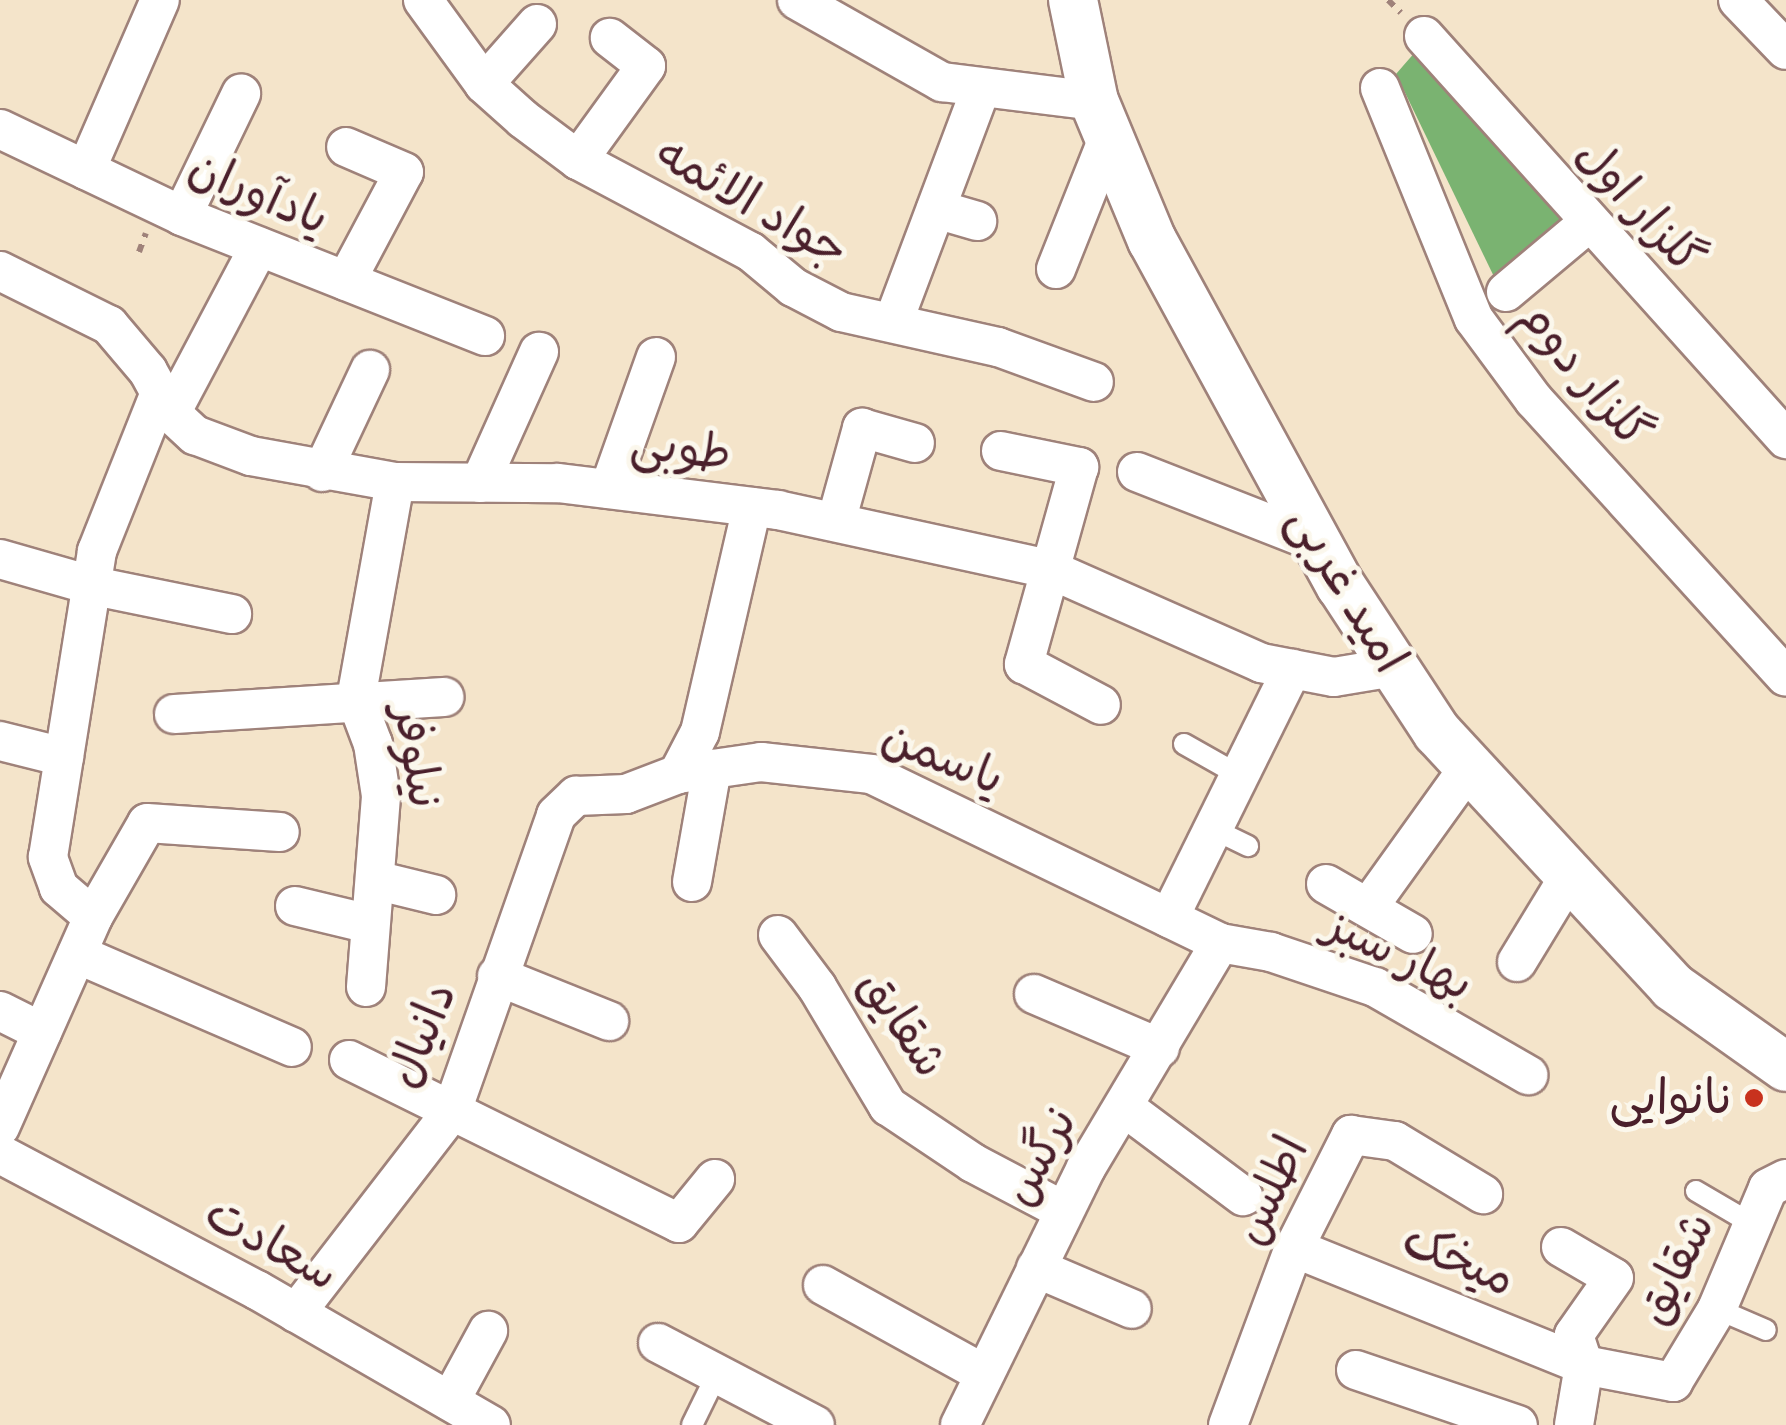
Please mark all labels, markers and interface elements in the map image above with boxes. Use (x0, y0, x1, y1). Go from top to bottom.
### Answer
street label: جواد الائمه (645, 123, 859, 279)
street label: گلزار اول (1564, 126, 1716, 286)
street label: یادآوران (181, 137, 337, 247)
street label: گلزار دوم (1507, 288, 1663, 460)
street label: طوبی (627, 413, 735, 483)
street label: امید غربی (1276, 495, 1420, 683)
street label: نیلوفر (381, 700, 455, 812)
street label: یاسمن (874, 707, 1012, 807)
street label: بهار سبز (1316, 895, 1482, 1013)
street label: شقایق (846, 958, 960, 1088)
street label: دانیال (375, 974, 467, 1096)
place label: نانوایی (1609, 1069, 1734, 1127)
marker: نانوایی (1743, 1087, 1765, 1109)
street label: نرگس (989, 1097, 1089, 1215)
street label: اطلس (1220, 1127, 1320, 1253)
street label: سعادت (196, 1183, 348, 1303)
street label: شقایق (1623, 1202, 1727, 1334)
street label: میخک (1394, 1210, 1524, 1308)

